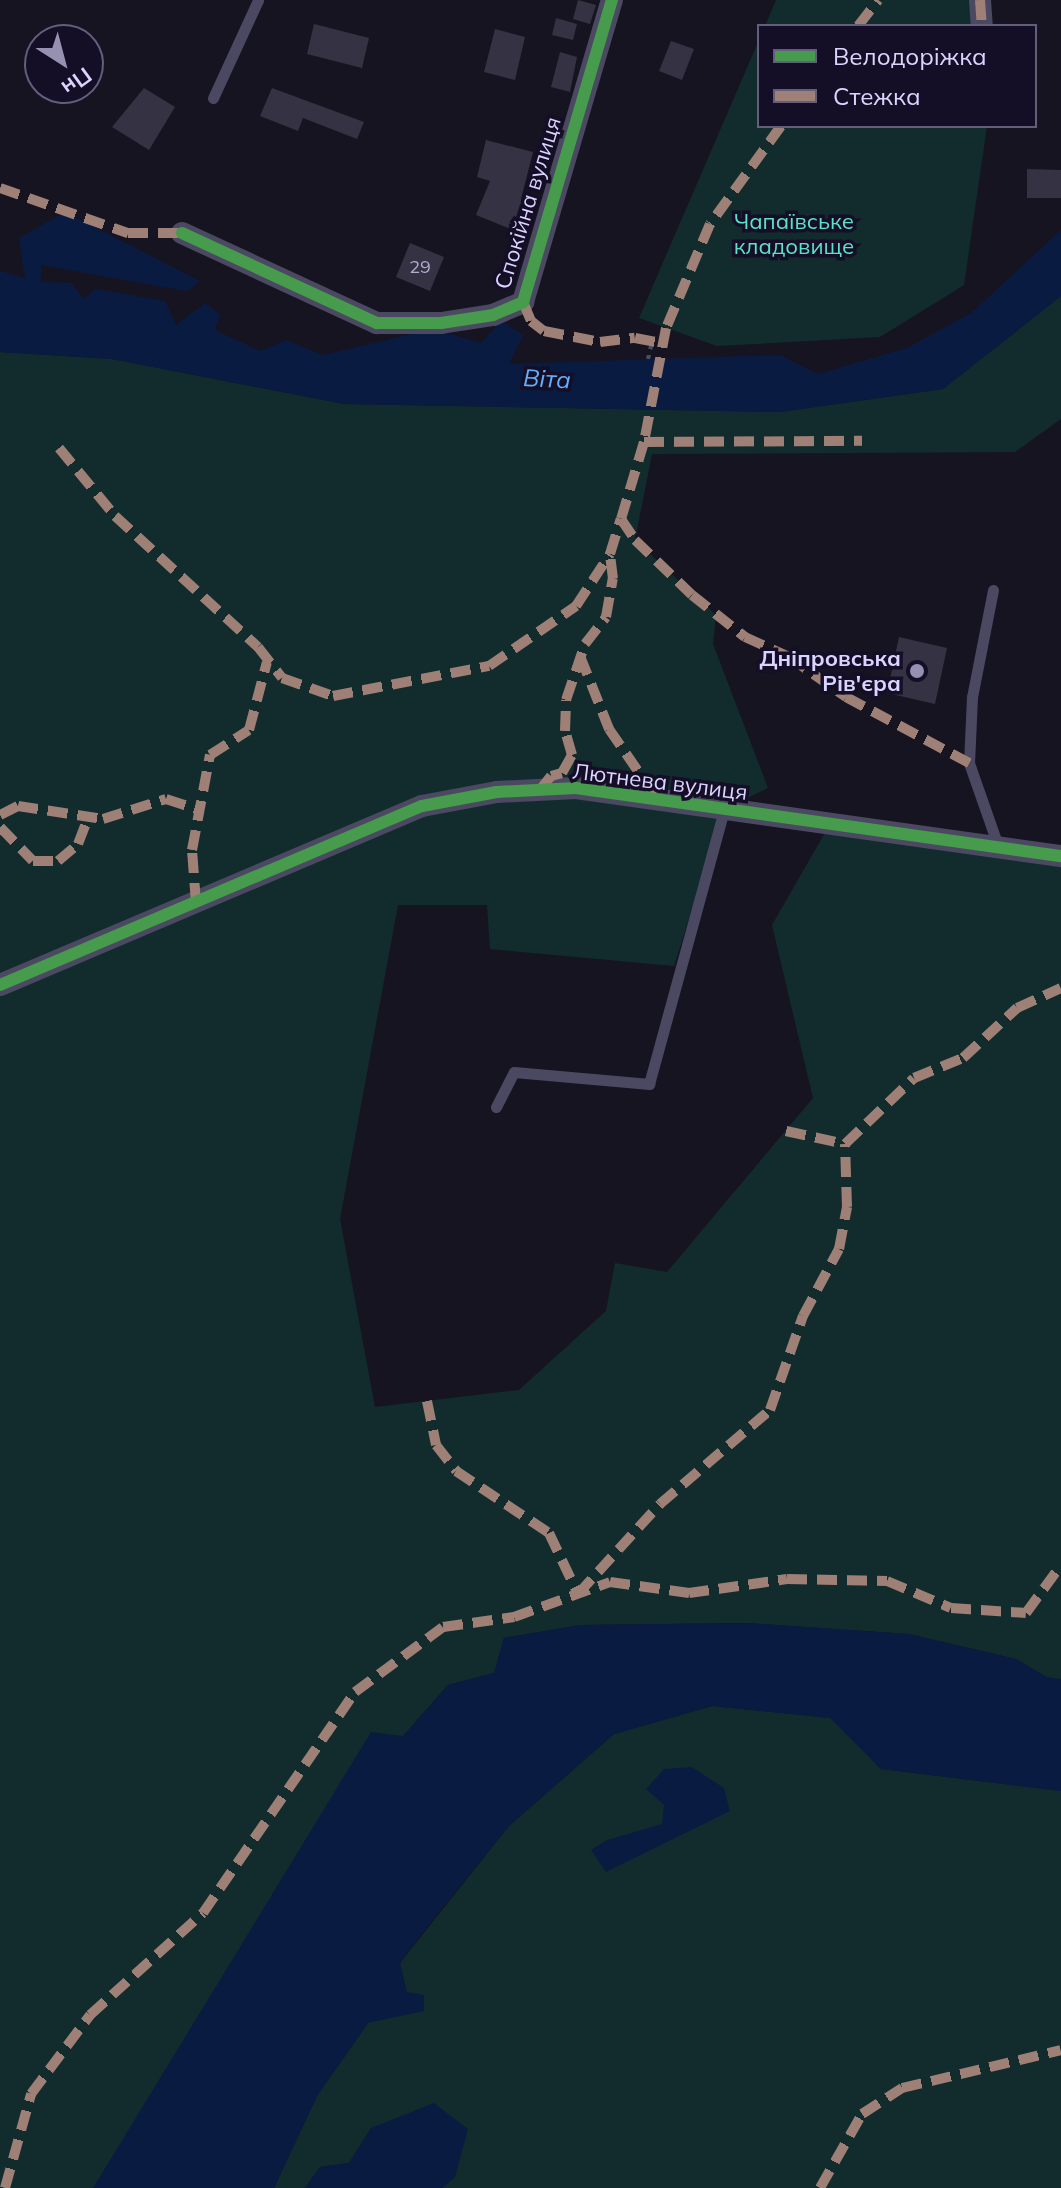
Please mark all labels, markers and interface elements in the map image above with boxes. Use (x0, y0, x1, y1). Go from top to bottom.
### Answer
north arrow (24, 24, 104, 104)
legend (757, 24, 1037, 128)
text: Велодоріжка (833, 41, 987, 71)
text: Пн (56, 61, 98, 102)
text: Стежка (833, 81, 921, 111)
street label: Спокійна вулиця (489, 114, 567, 292)
park label: Чапаївське кладовище (734, 208, 854, 260)
house number: 29 (409, 256, 431, 278)
water label: Віта (522, 363, 572, 395)
place label: Дніпровська Рів'єра (759, 645, 901, 696)
marker: Дніпровська Рів'єра (908, 662, 926, 680)
street label: Лютнева вулиця (571, 758, 749, 806)

